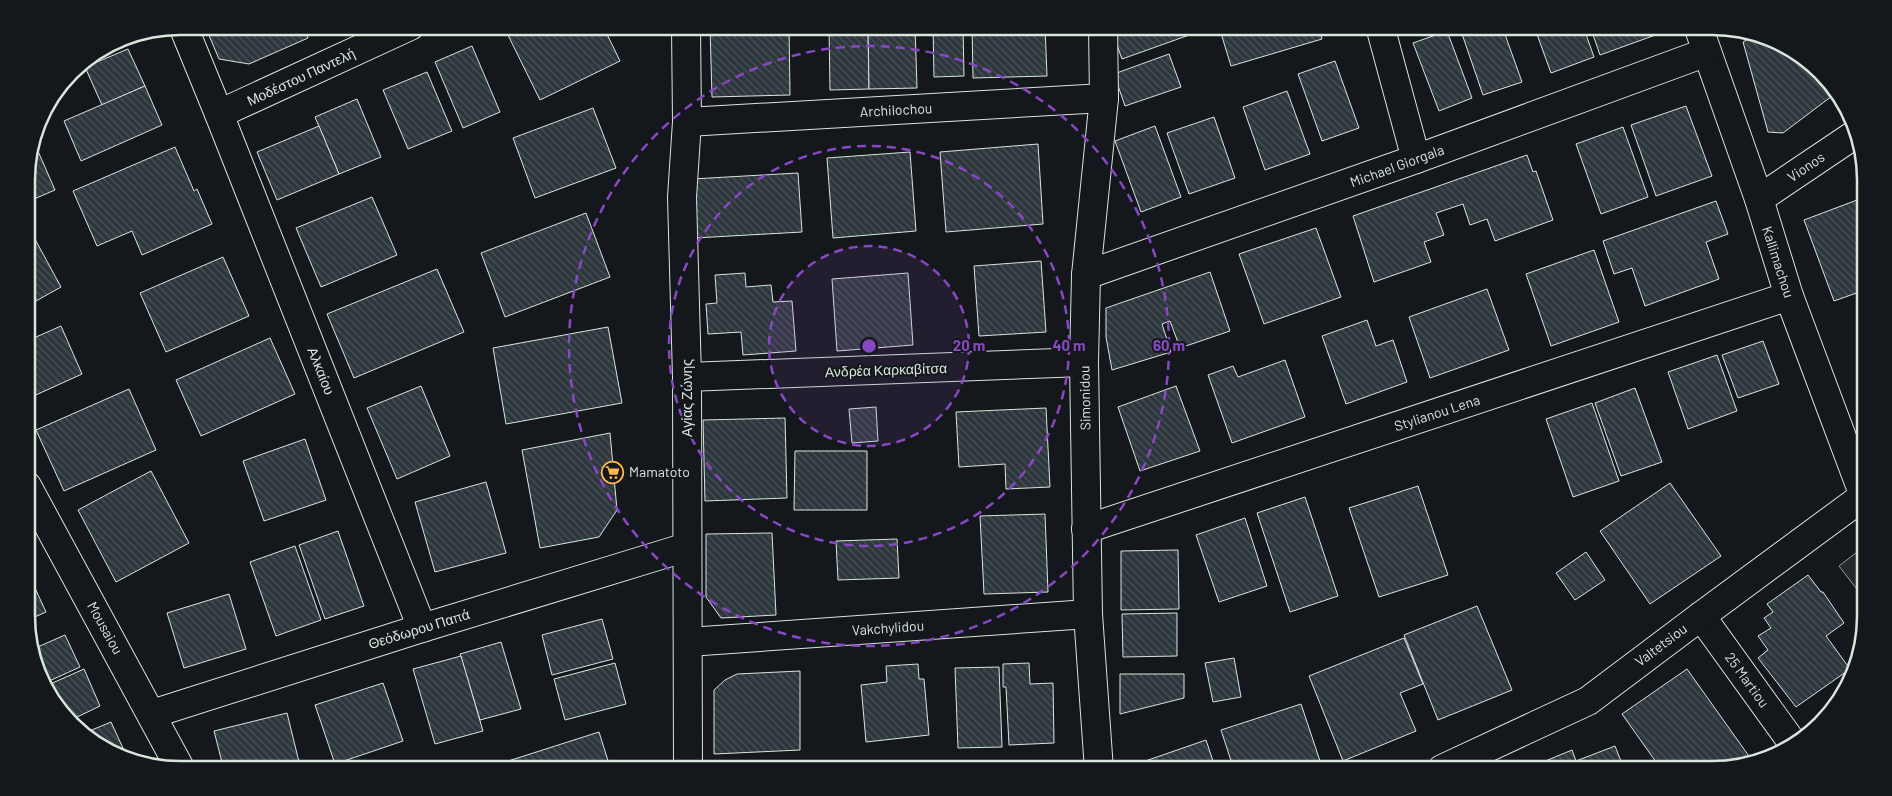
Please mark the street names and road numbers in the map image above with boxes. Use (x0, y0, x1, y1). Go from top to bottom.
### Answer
street label: Μοδέστου Παντελή (244, 44, 358, 109)
street label: Archilochou (859, 99, 933, 120)
street label: Michael Giorgala (1348, 141, 1446, 190)
street label: Vionos (1784, 148, 1828, 185)
street label: Kallimachou (1759, 224, 1798, 300)
street label: Αλκαίου (304, 345, 339, 397)
street label: Αγίας Ζώνης (678, 359, 695, 437)
street label: Ανδρέα Καρκαβίτσα (825, 359, 947, 380)
street label: Simonidou (1075, 365, 1094, 431)
street label: Stylianou Lena (1392, 391, 1482, 434)
street label: Mousaiou (84, 598, 127, 657)
street label: Θεόδωρου Παπά (366, 605, 472, 652)
street label: Vakchylidou (851, 617, 925, 638)
street label: Valtetsiou (1631, 620, 1690, 670)
street label: 25 Martiou (1722, 649, 1773, 710)

